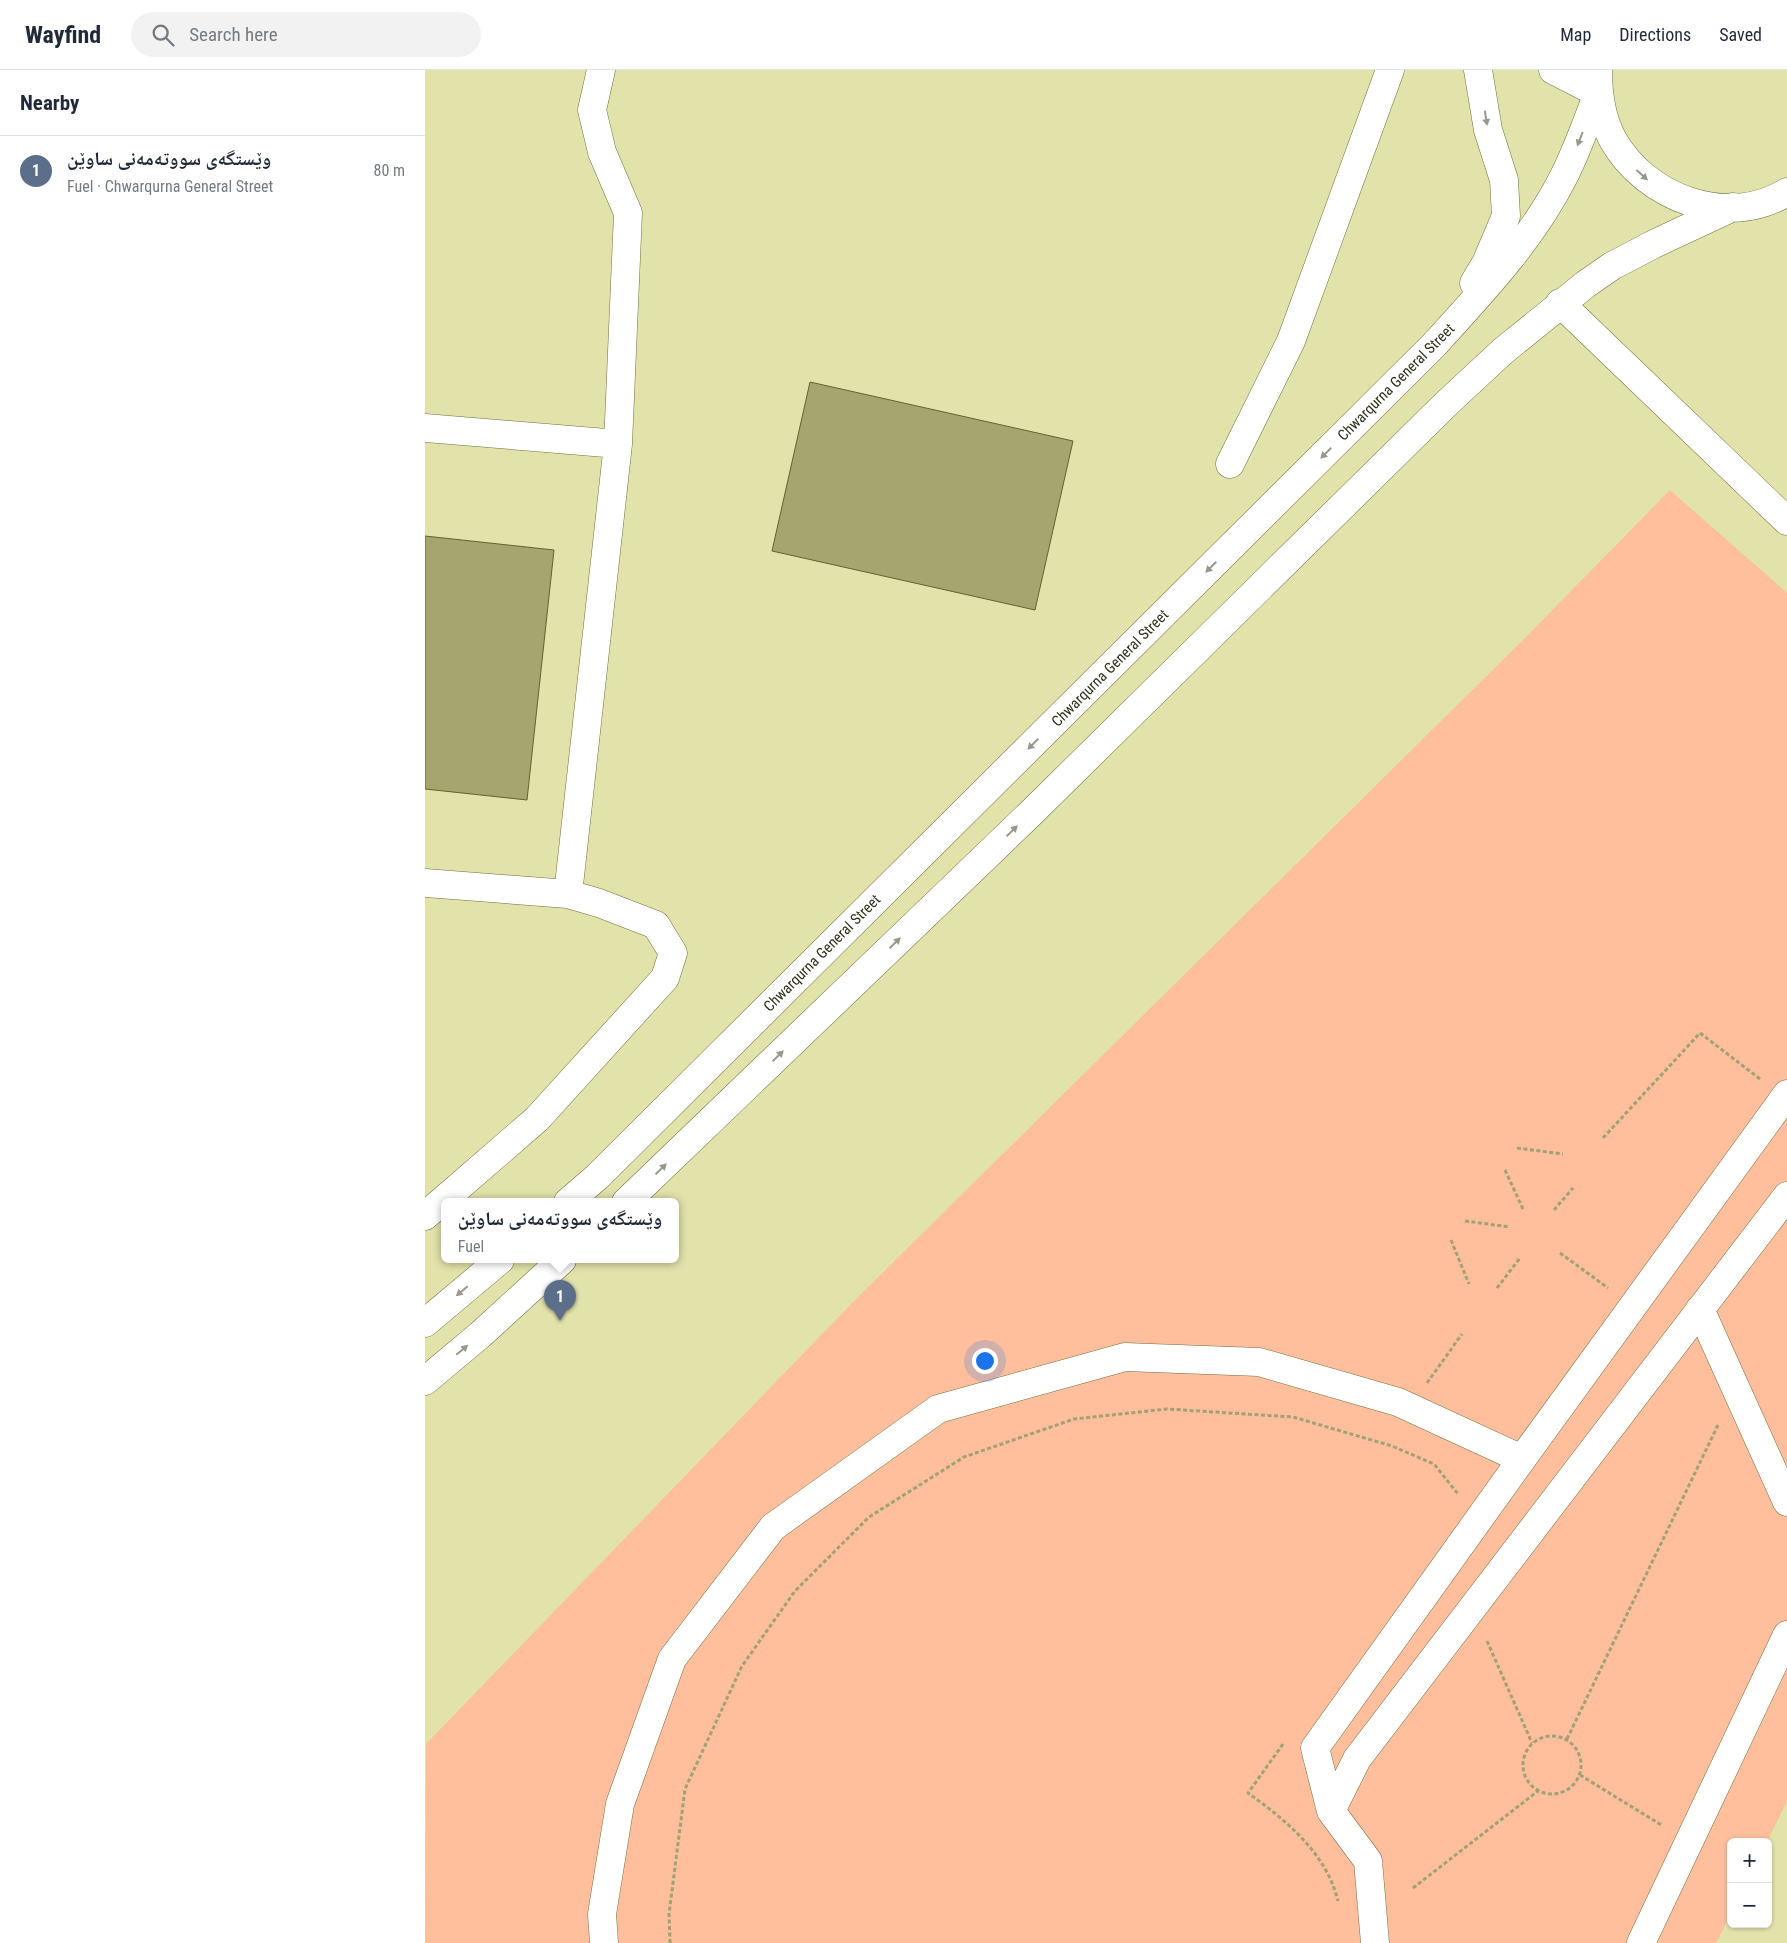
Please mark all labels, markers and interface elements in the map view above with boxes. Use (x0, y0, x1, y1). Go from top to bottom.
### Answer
search box (131, 12, 481, 57)
text: Wayfind (25, 21, 101, 49)
icon: search (149, 21, 177, 49)
text: Search here (189, 23, 278, 46)
text: Map (1560, 24, 1591, 45)
text: Directions (1619, 24, 1691, 45)
text: Saved (1719, 24, 1762, 45)
text: Nearby (20, 91, 79, 115)
one-way arrow (1483, 110, 1491, 126)
one-way arrow (1576, 132, 1584, 146)
text: وێستگەی سووتەمەنی ساوێن (67, 147, 271, 170)
text: 1 (32, 161, 40, 180)
text: 80 m (373, 161, 405, 180)
one-way arrow (1636, 169, 1648, 181)
text: Fuel · Chwarqurna General Street (67, 177, 273, 196)
street label: Chwarqurna General Street (1334, 320, 1458, 444)
one-way arrow (1320, 447, 1332, 459)
one-way arrow (1205, 561, 1217, 573)
street label: Chwarqurna General Street (1048, 606, 1172, 730)
one-way arrow (1028, 738, 1040, 750)
one-way arrow (1006, 825, 1018, 837)
street label: Chwarqurna General Street (760, 891, 884, 1015)
one-way arrow (889, 937, 901, 949)
one-way arrow (772, 1050, 784, 1062)
one-way arrow (655, 1163, 667, 1175)
popup (441, 1198, 679, 1263)
text: وێستگەی سووتەمەنی ساوێن (458, 1207, 662, 1230)
text: Fuel (458, 1237, 484, 1256)
pin: 1 (544, 1280, 576, 1321)
one-way arrow (456, 1286, 469, 1297)
one-way arrow (455, 1344, 468, 1355)
your location (972, 1348, 998, 1374)
map controls (1727, 1838, 1772, 1928)
button: + (1727, 1838, 1772, 1883)
button: − (1727, 1883, 1772, 1928)

